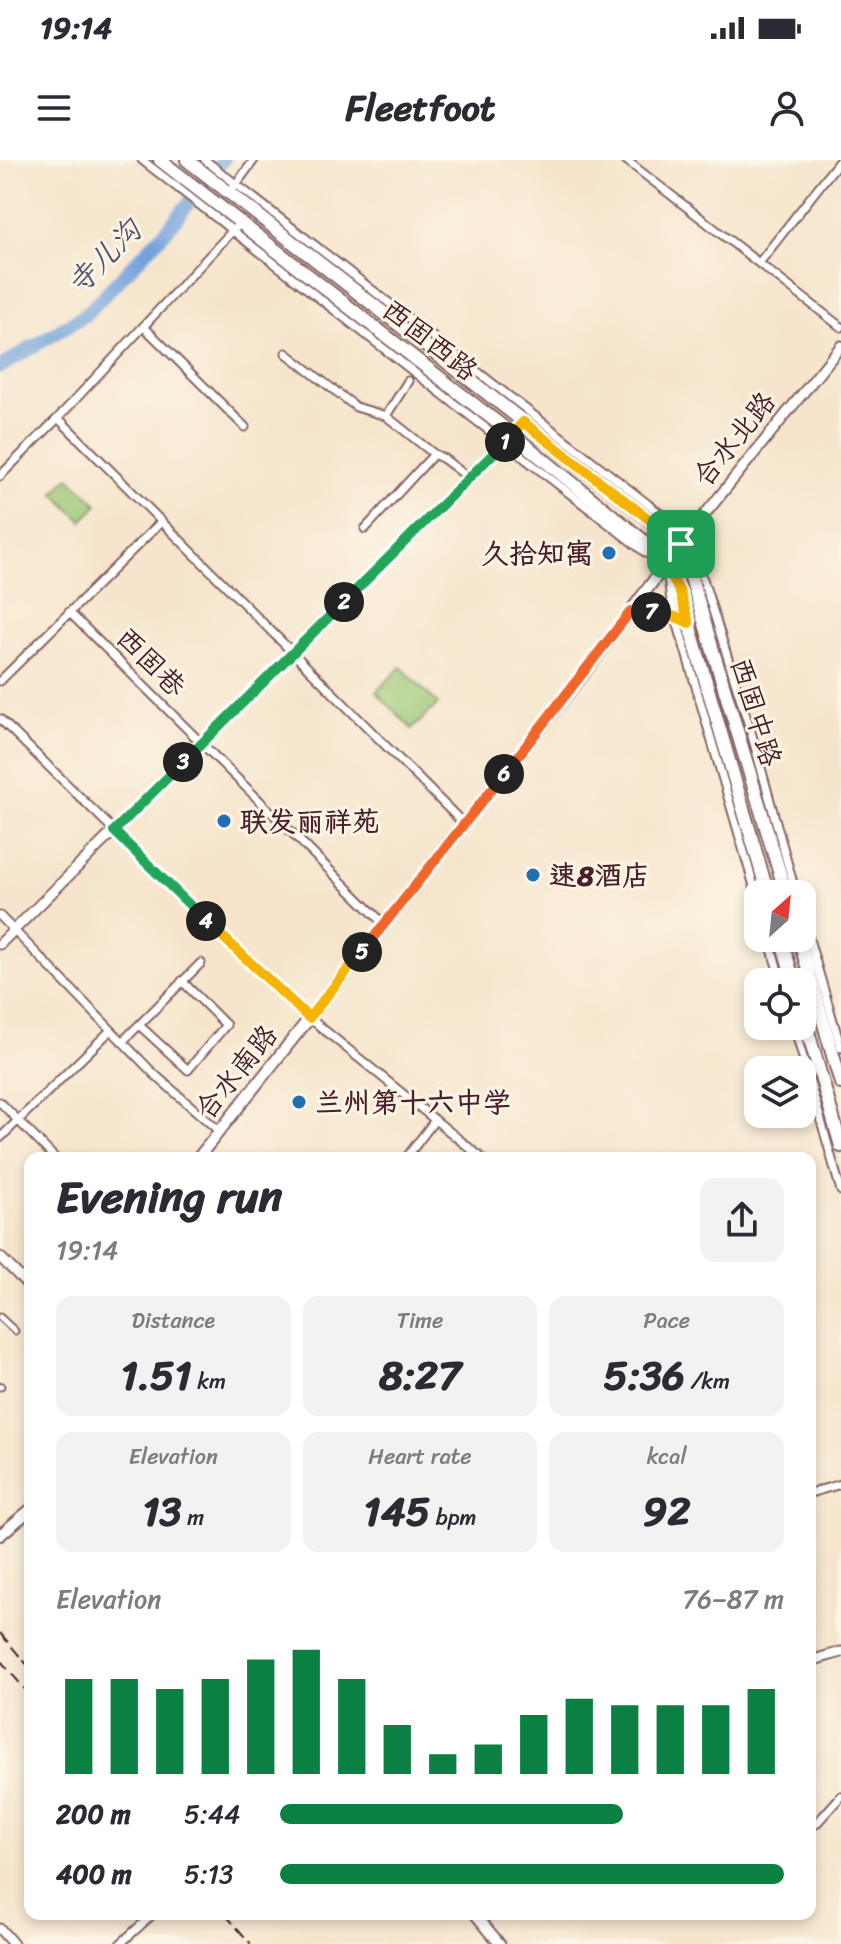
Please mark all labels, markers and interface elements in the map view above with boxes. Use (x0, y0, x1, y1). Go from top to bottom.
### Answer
text: 19:14 (40, 1, 112, 55)
text: Fleetfoot (345, 76, 496, 140)
icon: menu (32, 86, 76, 130)
icon: person (765, 86, 809, 130)
water label: 寺儿沟 (53, 204, 157, 308)
street label: 西固西路 (371, 286, 489, 394)
street label: 合水北路 (680, 380, 788, 498)
pin: 1 (485, 422, 525, 462)
text: 1 (500, 422, 510, 461)
pin (647, 510, 715, 578)
icon: arrive (659, 522, 703, 566)
place label: 久拾知寓 (481, 529, 593, 578)
marker: 久拾知寓 (600, 544, 618, 562)
pin: 2 (324, 582, 364, 622)
text: 2 (338, 582, 350, 621)
pin: 7 (631, 592, 671, 632)
text: 7 (645, 592, 657, 631)
street label: 西固巷 (104, 615, 199, 710)
street label: 西固中路 (716, 651, 796, 773)
pin: 3 (163, 742, 203, 782)
text: 3 (177, 742, 189, 781)
pin: 6 (484, 754, 524, 794)
text: 6 (498, 754, 510, 793)
place label: 联发丽祥苑 (240, 797, 380, 846)
marker: 联发丽祥苑 (215, 812, 233, 830)
place label: 速8酒店 (549, 851, 650, 900)
marker: 速8酒店 (524, 866, 542, 884)
north arrow (744, 880, 816, 952)
map controls (744, 880, 816, 1128)
pin: 4 (186, 901, 226, 941)
text: 4 (199, 901, 213, 940)
pin: 5 (342, 932, 382, 972)
text: 5 (355, 932, 369, 971)
button: locate (744, 968, 816, 1040)
street label: 合水南路 (182, 1013, 290, 1131)
button: layers (744, 1056, 816, 1128)
place label: 兰州第十六中学 (315, 1078, 511, 1127)
marker: 兰州第十六中学 (290, 1093, 308, 1111)
text: Evening run (56, 1158, 282, 1236)
button: share (700, 1178, 784, 1262)
text: 19:14 (56, 1227, 118, 1273)
text: Distance (132, 1301, 215, 1340)
text: Time (397, 1301, 443, 1340)
text: Pace (643, 1301, 690, 1340)
text: 1.51 (121, 1340, 192, 1411)
text: 8:27 (379, 1340, 461, 1411)
text: 5:36 (603, 1340, 685, 1411)
text: km (192, 1362, 226, 1401)
text: /km (685, 1362, 730, 1401)
text: Elevation (129, 1437, 218, 1476)
text: Heart rate (368, 1437, 472, 1476)
text: kcal (647, 1437, 687, 1476)
text: 13 (142, 1476, 182, 1547)
text: 145 (364, 1476, 430, 1547)
text: 92 (643, 1476, 690, 1547)
text: m (182, 1498, 204, 1537)
text: bpm (430, 1498, 476, 1537)
text: Elevation (56, 1576, 161, 1622)
text: 76–87 m (682, 1576, 784, 1622)
text: 200 m (56, 1791, 131, 1837)
text: 5:44 (184, 1791, 240, 1837)
text: 400 m (56, 1851, 132, 1897)
text: 5:13 (184, 1851, 233, 1897)

